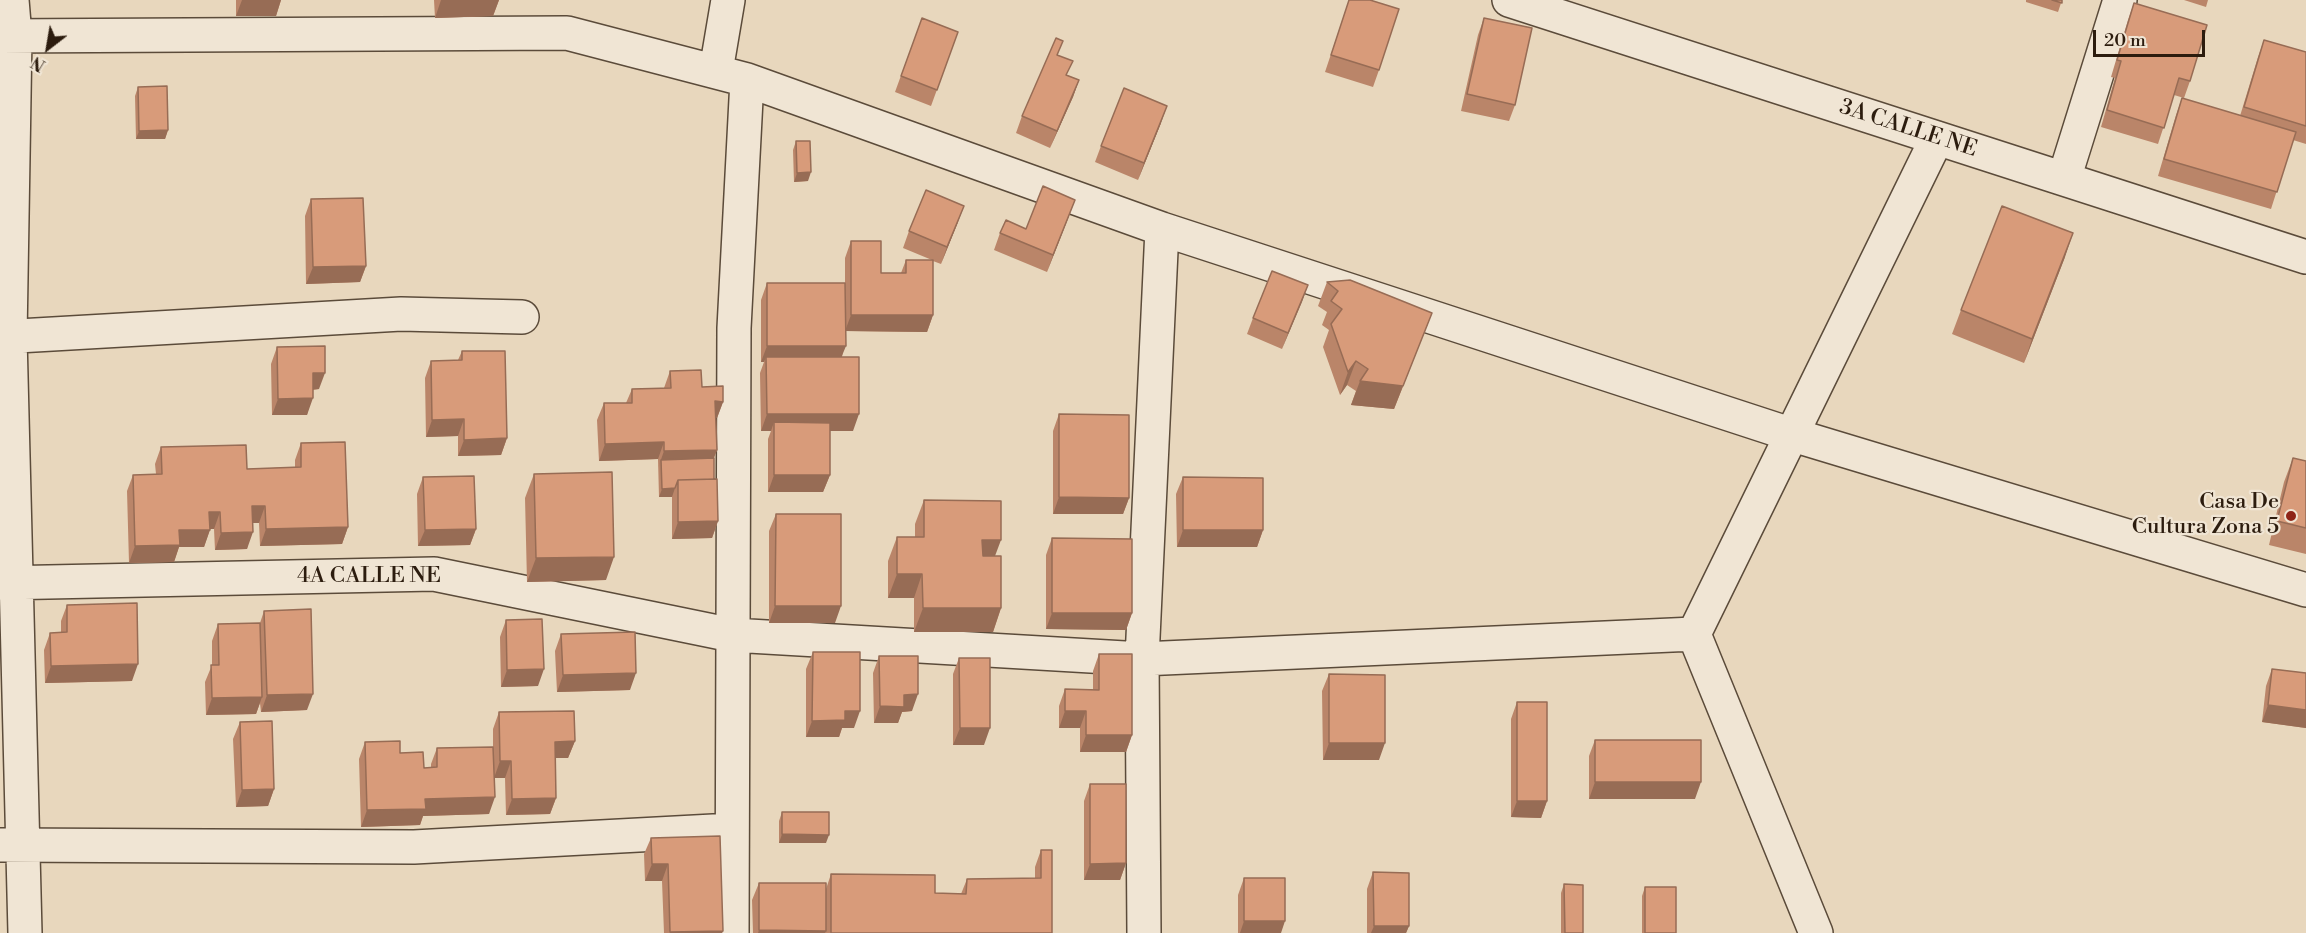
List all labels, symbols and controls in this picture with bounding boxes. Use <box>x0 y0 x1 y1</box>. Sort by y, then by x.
north arrow <box>18 18 78 78</box>
scale bar <box>2096 18 2208 56</box>
text: 20 m <box>2104 29 2146 52</box>
text: N <box>28 52 49 75</box>
street label: 3A CALLE NE <box>1836 94 1980 164</box>
place label: Casa De Cultura Zona 5 <box>2132 490 2279 542</box>
marker: Casa De Cultura Zona 5 <box>2284 509 2298 523</box>
street label: 4A CALLE NE <box>297 564 441 590</box>

